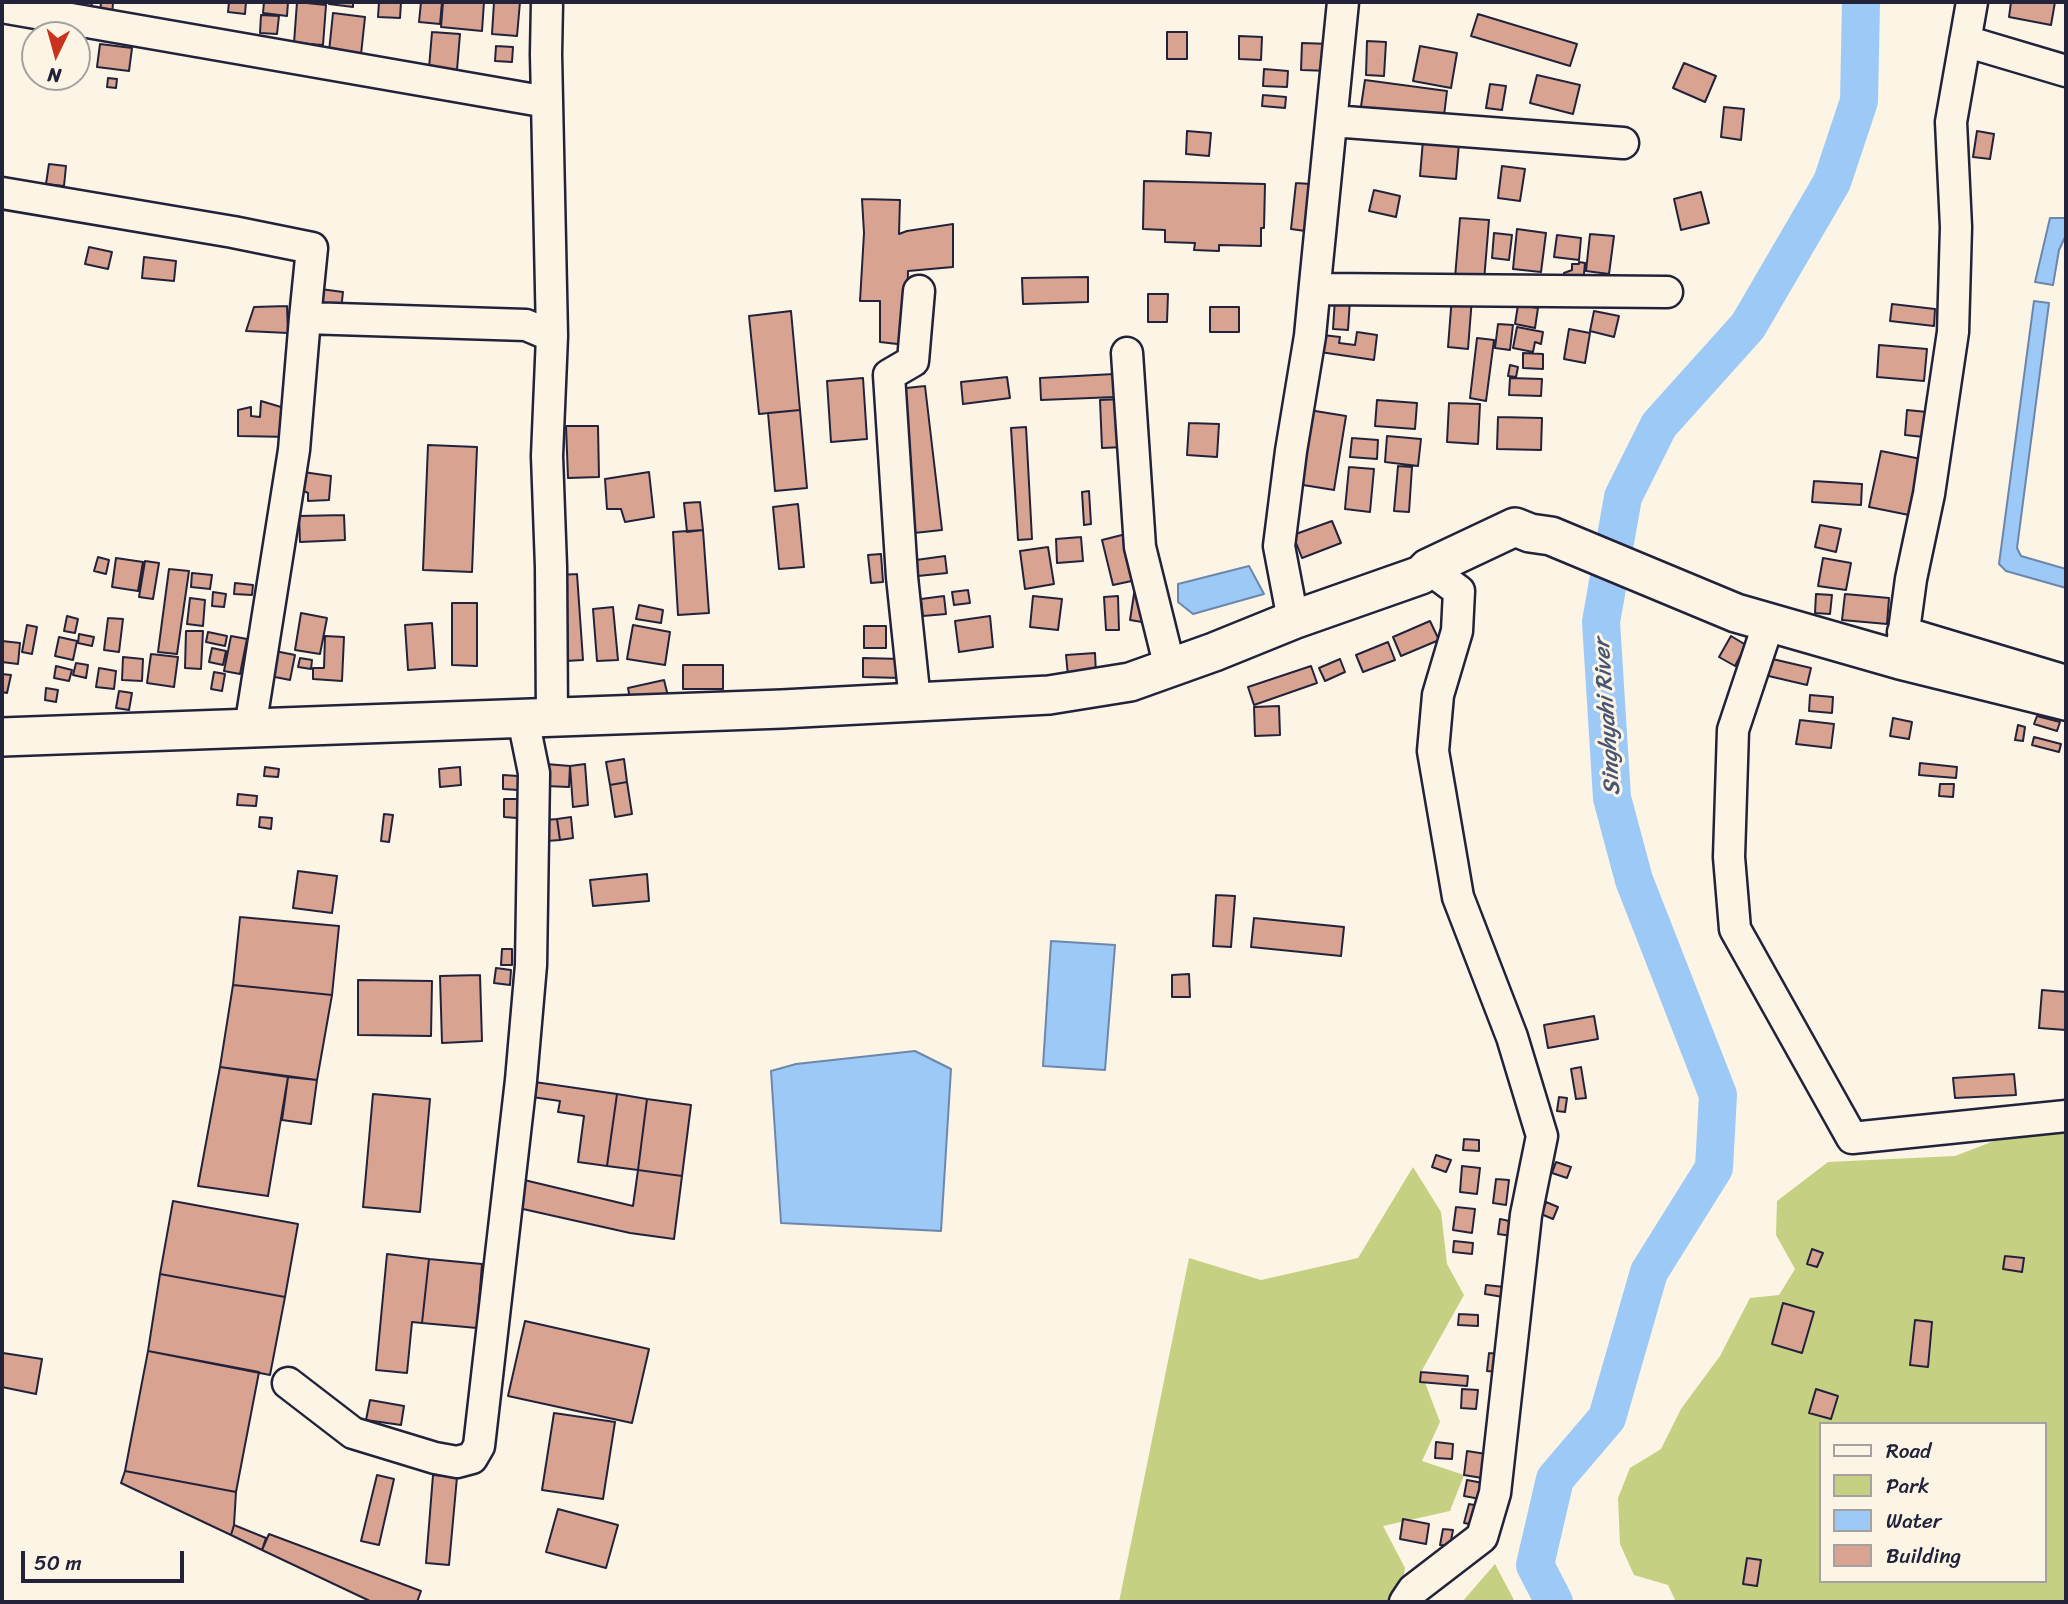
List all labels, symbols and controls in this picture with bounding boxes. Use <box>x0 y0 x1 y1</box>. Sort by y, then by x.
north arrow <box>21 21 91 91</box>
text: N <box>46 58 62 92</box>
water label: Singhyahi River <box>1589 638 1627 796</box>
legend <box>1820 1422 2047 1583</box>
text: Road <box>1886 1432 1931 1470</box>
text: Park <box>1886 1467 1929 1505</box>
text: Water <box>1886 1502 1941 1540</box>
text: Building <box>1886 1537 1961 1575</box>
scale bar <box>24 1538 187 1582</box>
text: 50 m <box>34 1544 82 1582</box>

